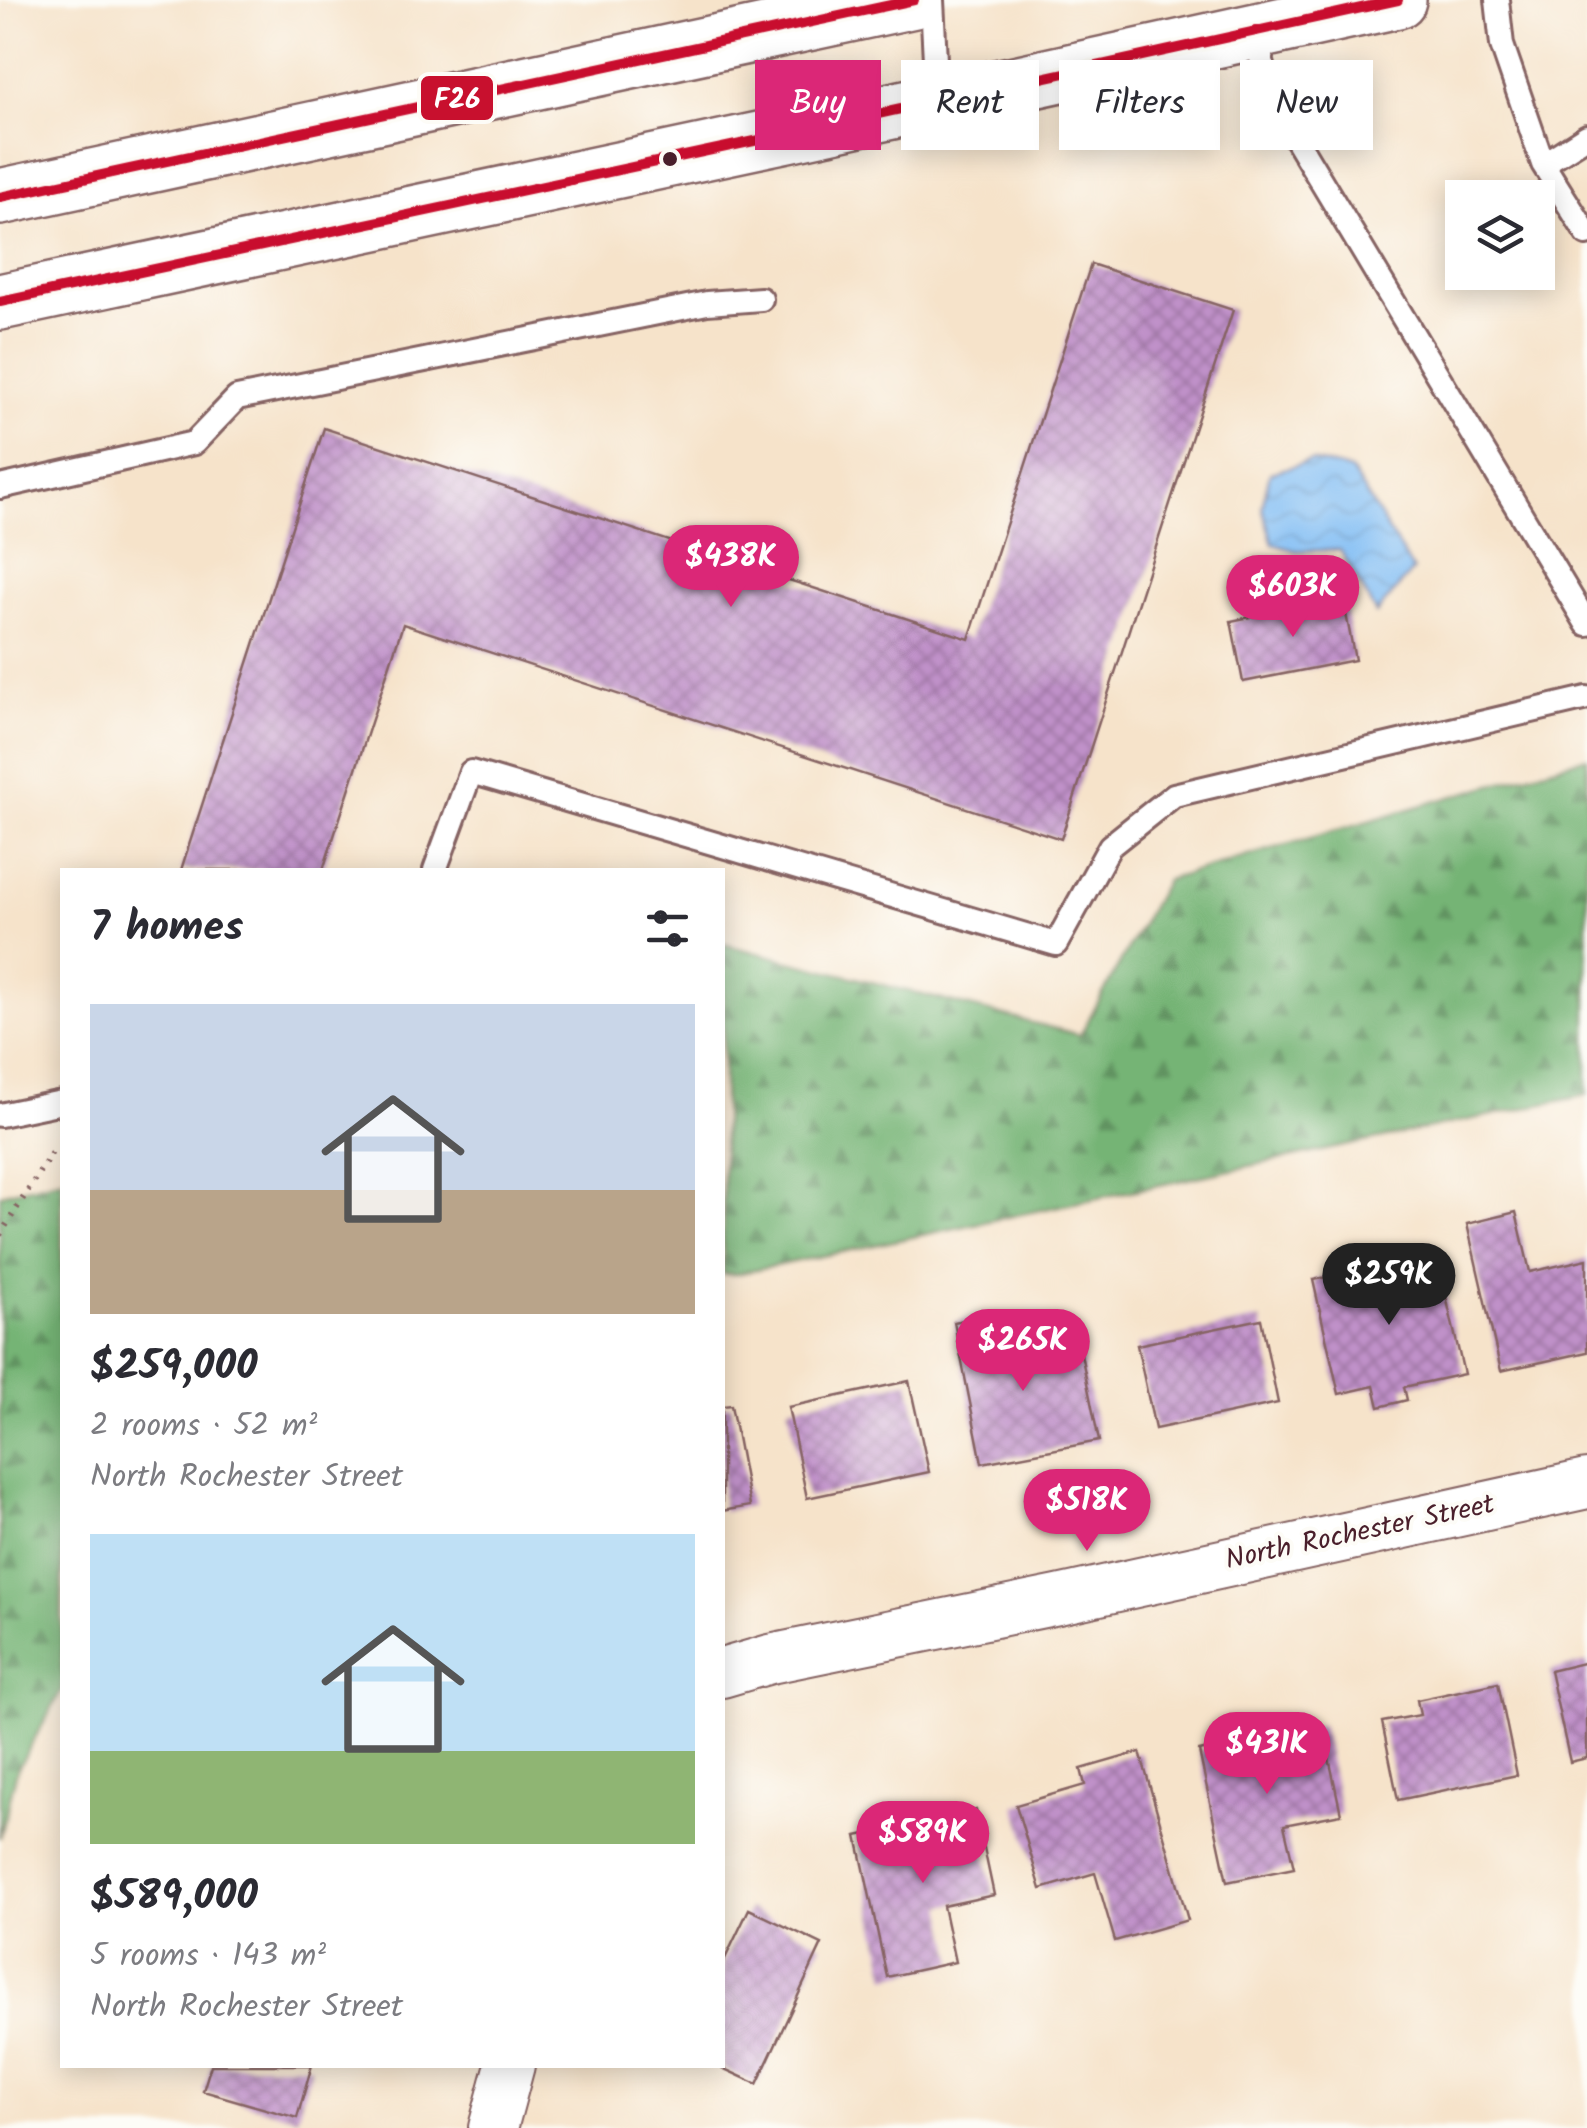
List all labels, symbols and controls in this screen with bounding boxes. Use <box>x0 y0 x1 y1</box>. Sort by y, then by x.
chip: Buy <box>755 60 881 150</box>
chip: Rent <box>901 60 1039 150</box>
chip: Filters <box>1059 60 1220 150</box>
chip: New <box>1240 60 1373 150</box>
line badge: F26 <box>419 74 495 122</box>
text: F26 <box>434 78 480 123</box>
unlabelled marker <box>660 149 680 169</box>
map controls <box>1445 180 1555 290</box>
button: layers <box>1445 180 1555 290</box>
pin: $438K <box>661 525 801 610</box>
text: $438K <box>685 532 777 583</box>
pin: $603K <box>1223 555 1363 640</box>
text: $603K <box>1248 562 1338 613</box>
text: 7 homes <box>90 895 243 962</box>
icon: filters <box>640 901 695 956</box>
icon: home <box>303 1069 483 1249</box>
pin: $259K <box>1319 1243 1459 1328</box>
text: $259K <box>1344 1250 1434 1301</box>
pin: $265K <box>953 1309 1093 1394</box>
text: $265K <box>978 1316 1068 1367</box>
text: $259,000 <box>90 1334 258 1401</box>
text: 2 rooms · 52 m² <box>90 1401 317 1452</box>
text: North Rochester Street <box>90 1452 403 1503</box>
pin: $518K <box>1017 1469 1157 1554</box>
text: $518K <box>1046 1476 1128 1527</box>
street label: North Rochester Street <box>1221 1482 1500 1583</box>
icon: home <box>303 1599 483 1779</box>
pin: $431K <box>1197 1712 1337 1797</box>
text: $431K <box>1226 1719 1308 1770</box>
pin: $589K <box>853 1801 993 1886</box>
text: $589K <box>878 1808 968 1859</box>
text: $589,000 <box>90 1864 258 1931</box>
text: 5 rooms · 143 m² <box>90 1931 326 1982</box>
text: North Rochester Street <box>90 1982 403 2033</box>

